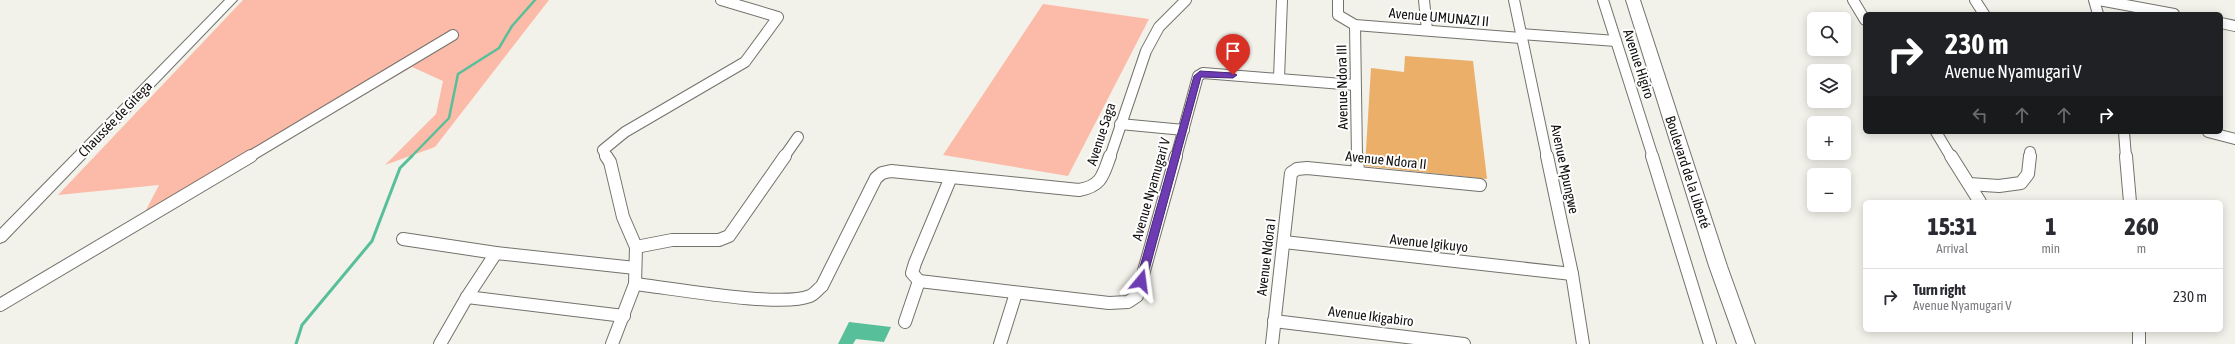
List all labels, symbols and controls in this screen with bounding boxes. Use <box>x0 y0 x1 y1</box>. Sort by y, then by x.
street label: Avenue UMUNAZI II <box>1388 5 1490 29</box>
map controls <box>1807 12 1851 212</box>
button: search <box>1807 12 1851 56</box>
street label: Avenue Higiro <box>1620 27 1658 101</box>
icon: right <box>1879 28 1931 80</box>
text: 230 m <box>1945 28 2008 60</box>
pin <box>1216 34 1250 75</box>
icon: arrive <box>1222 40 1244 62</box>
street label: Avenue Ndora III <box>1333 44 1351 130</box>
text: Avenue Nyamugari V <box>1945 61 2082 82</box>
button: layers <box>1807 64 1851 108</box>
street label: Chaussée de Gitega <box>75 78 155 160</box>
street label: Avenue Saga <box>1083 100 1119 168</box>
icon: left <box>1969 104 1991 126</box>
icon: ahead <box>2011 104 2033 126</box>
icon: ahead <box>2053 104 2075 126</box>
icon: right <box>2095 104 2117 126</box>
street label: Boulevard de la Liberté <box>1662 114 1714 230</box>
button: + <box>1807 116 1851 160</box>
street label: Avenue Mpungwe <box>1548 123 1582 215</box>
street label: Avenue Nyamugari V <box>1129 136 1173 242</box>
street label: Avenue Ndora II <box>1345 148 1427 172</box>
button: − <box>1807 168 1851 212</box>
text: 15:31 <box>1928 213 1977 240</box>
text: 1 <box>2045 213 2056 240</box>
text: 260 <box>2125 213 2158 240</box>
street label: Avenue Ndora I <box>1253 217 1279 297</box>
street label: Avenue Igikuyo <box>1389 231 1469 255</box>
text: Arrival <box>1936 241 1968 256</box>
text: min <box>2041 241 2060 256</box>
text: m <box>2137 241 2146 256</box>
position arrow <box>1120 260 1162 302</box>
text: Turn right <box>1913 281 1966 298</box>
icon: right <box>1879 286 1901 308</box>
text: 230 m <box>2173 288 2207 305</box>
text: Avenue Nyamugari V <box>1913 298 2012 313</box>
street label: Avenue Ikigabiro <box>1327 303 1415 329</box>

